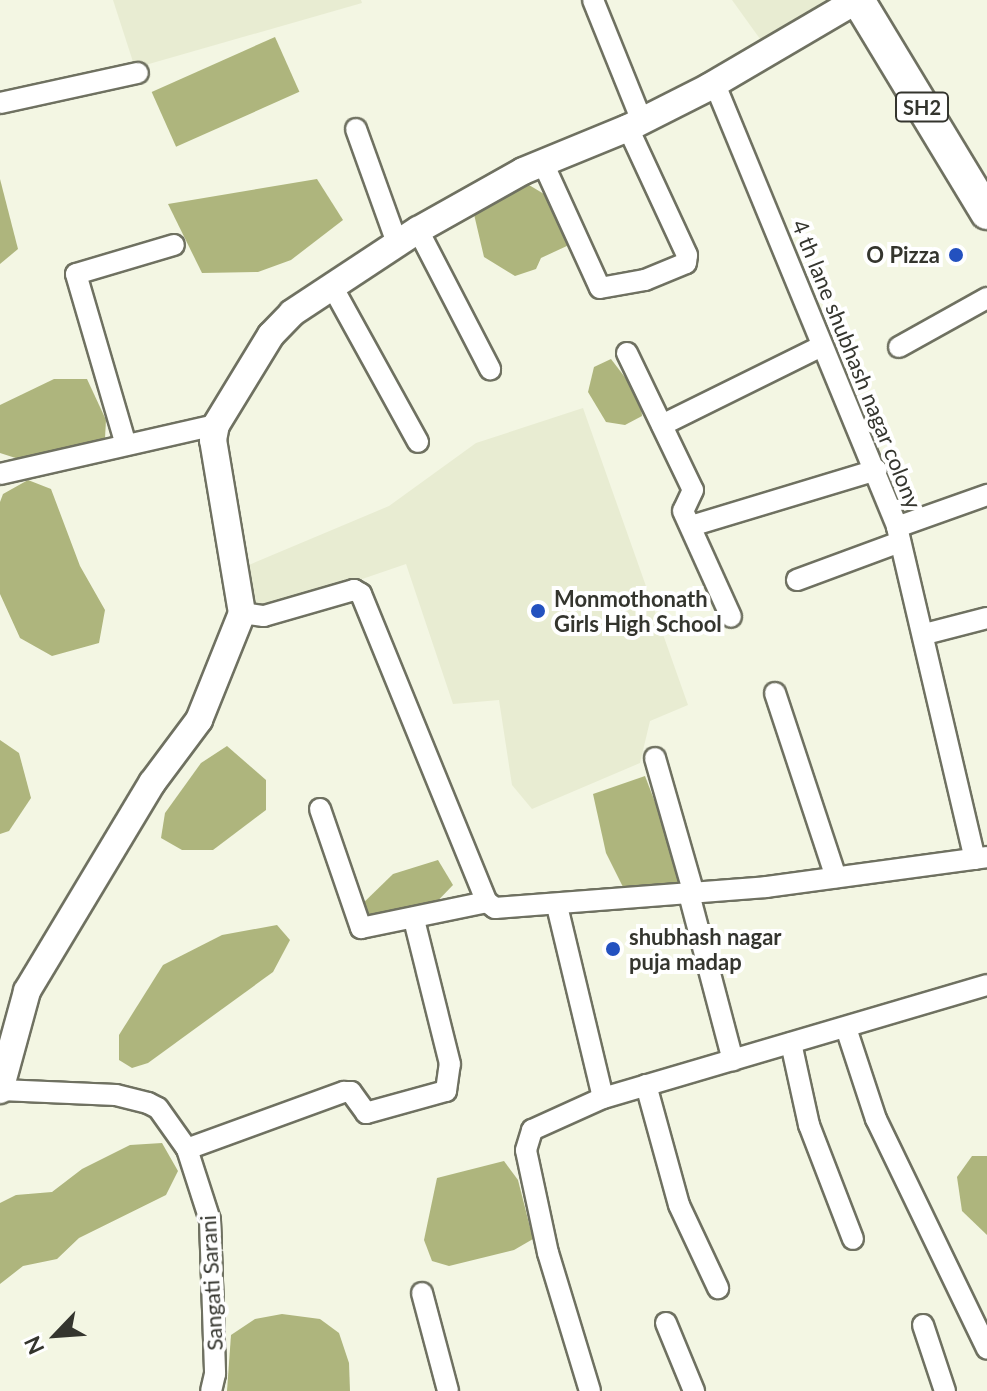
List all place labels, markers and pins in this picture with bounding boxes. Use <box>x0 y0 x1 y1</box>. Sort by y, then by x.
place label: O Pizza <box>866 242 940 268</box>
marker: O Pizza <box>947 246 965 264</box>
place label: Monmothonath Girls High School <box>554 585 722 636</box>
marker: Monmothonath Girls High School <box>529 602 547 620</box>
place label: shubhash nagar puja madap <box>629 923 782 974</box>
marker: shubhash nagar puja madap <box>604 940 622 958</box>

